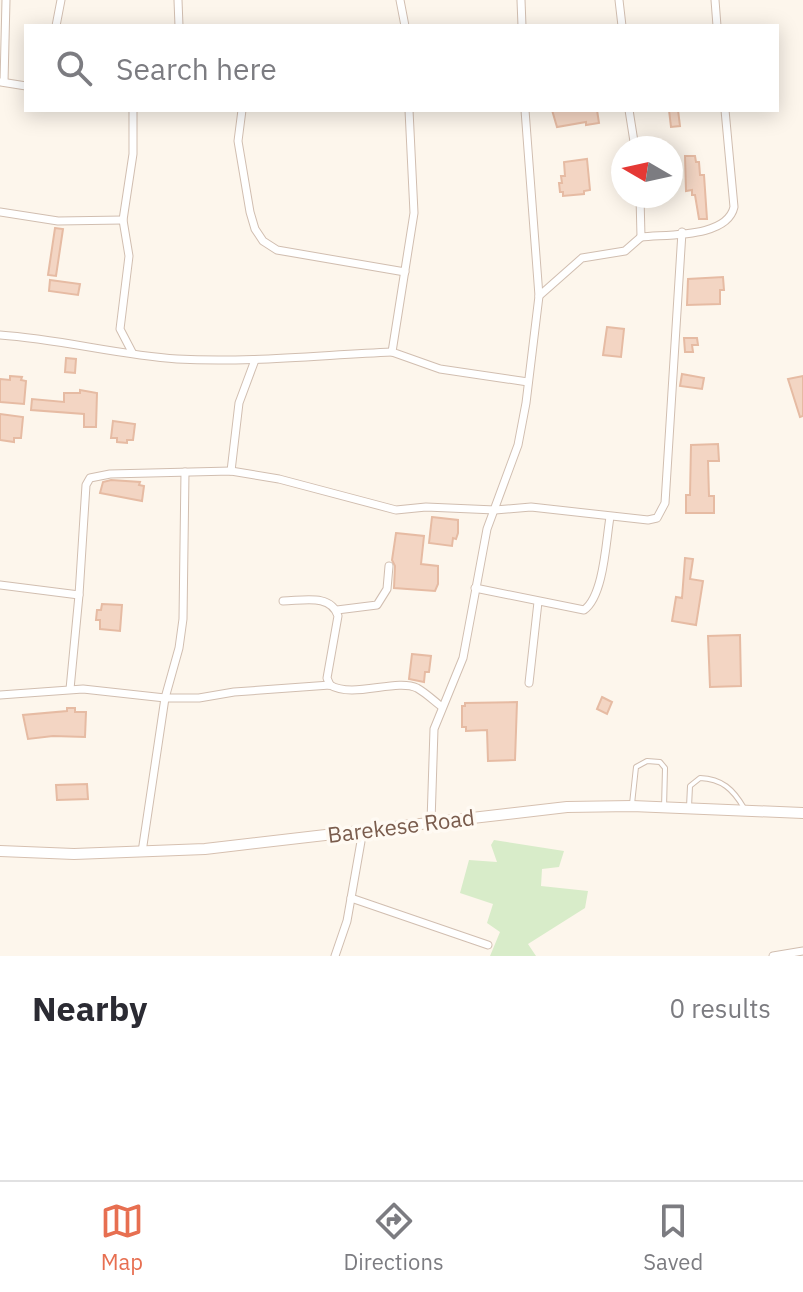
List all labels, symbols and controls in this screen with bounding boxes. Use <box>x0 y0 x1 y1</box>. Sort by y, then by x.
search box <box>24 24 779 112</box>
icon: search <box>52 46 96 90</box>
text: Search here <box>116 49 277 88</box>
north arrow <box>611 136 683 208</box>
street label: Barekese Road <box>326 802 476 849</box>
text: Nearby <box>32 986 147 1030</box>
text: 0 results <box>669 991 771 1025</box>
tab: Map <box>100 1199 144 1276</box>
tab: Directions <box>344 1199 444 1276</box>
tab: Saved <box>643 1199 703 1276</box>

